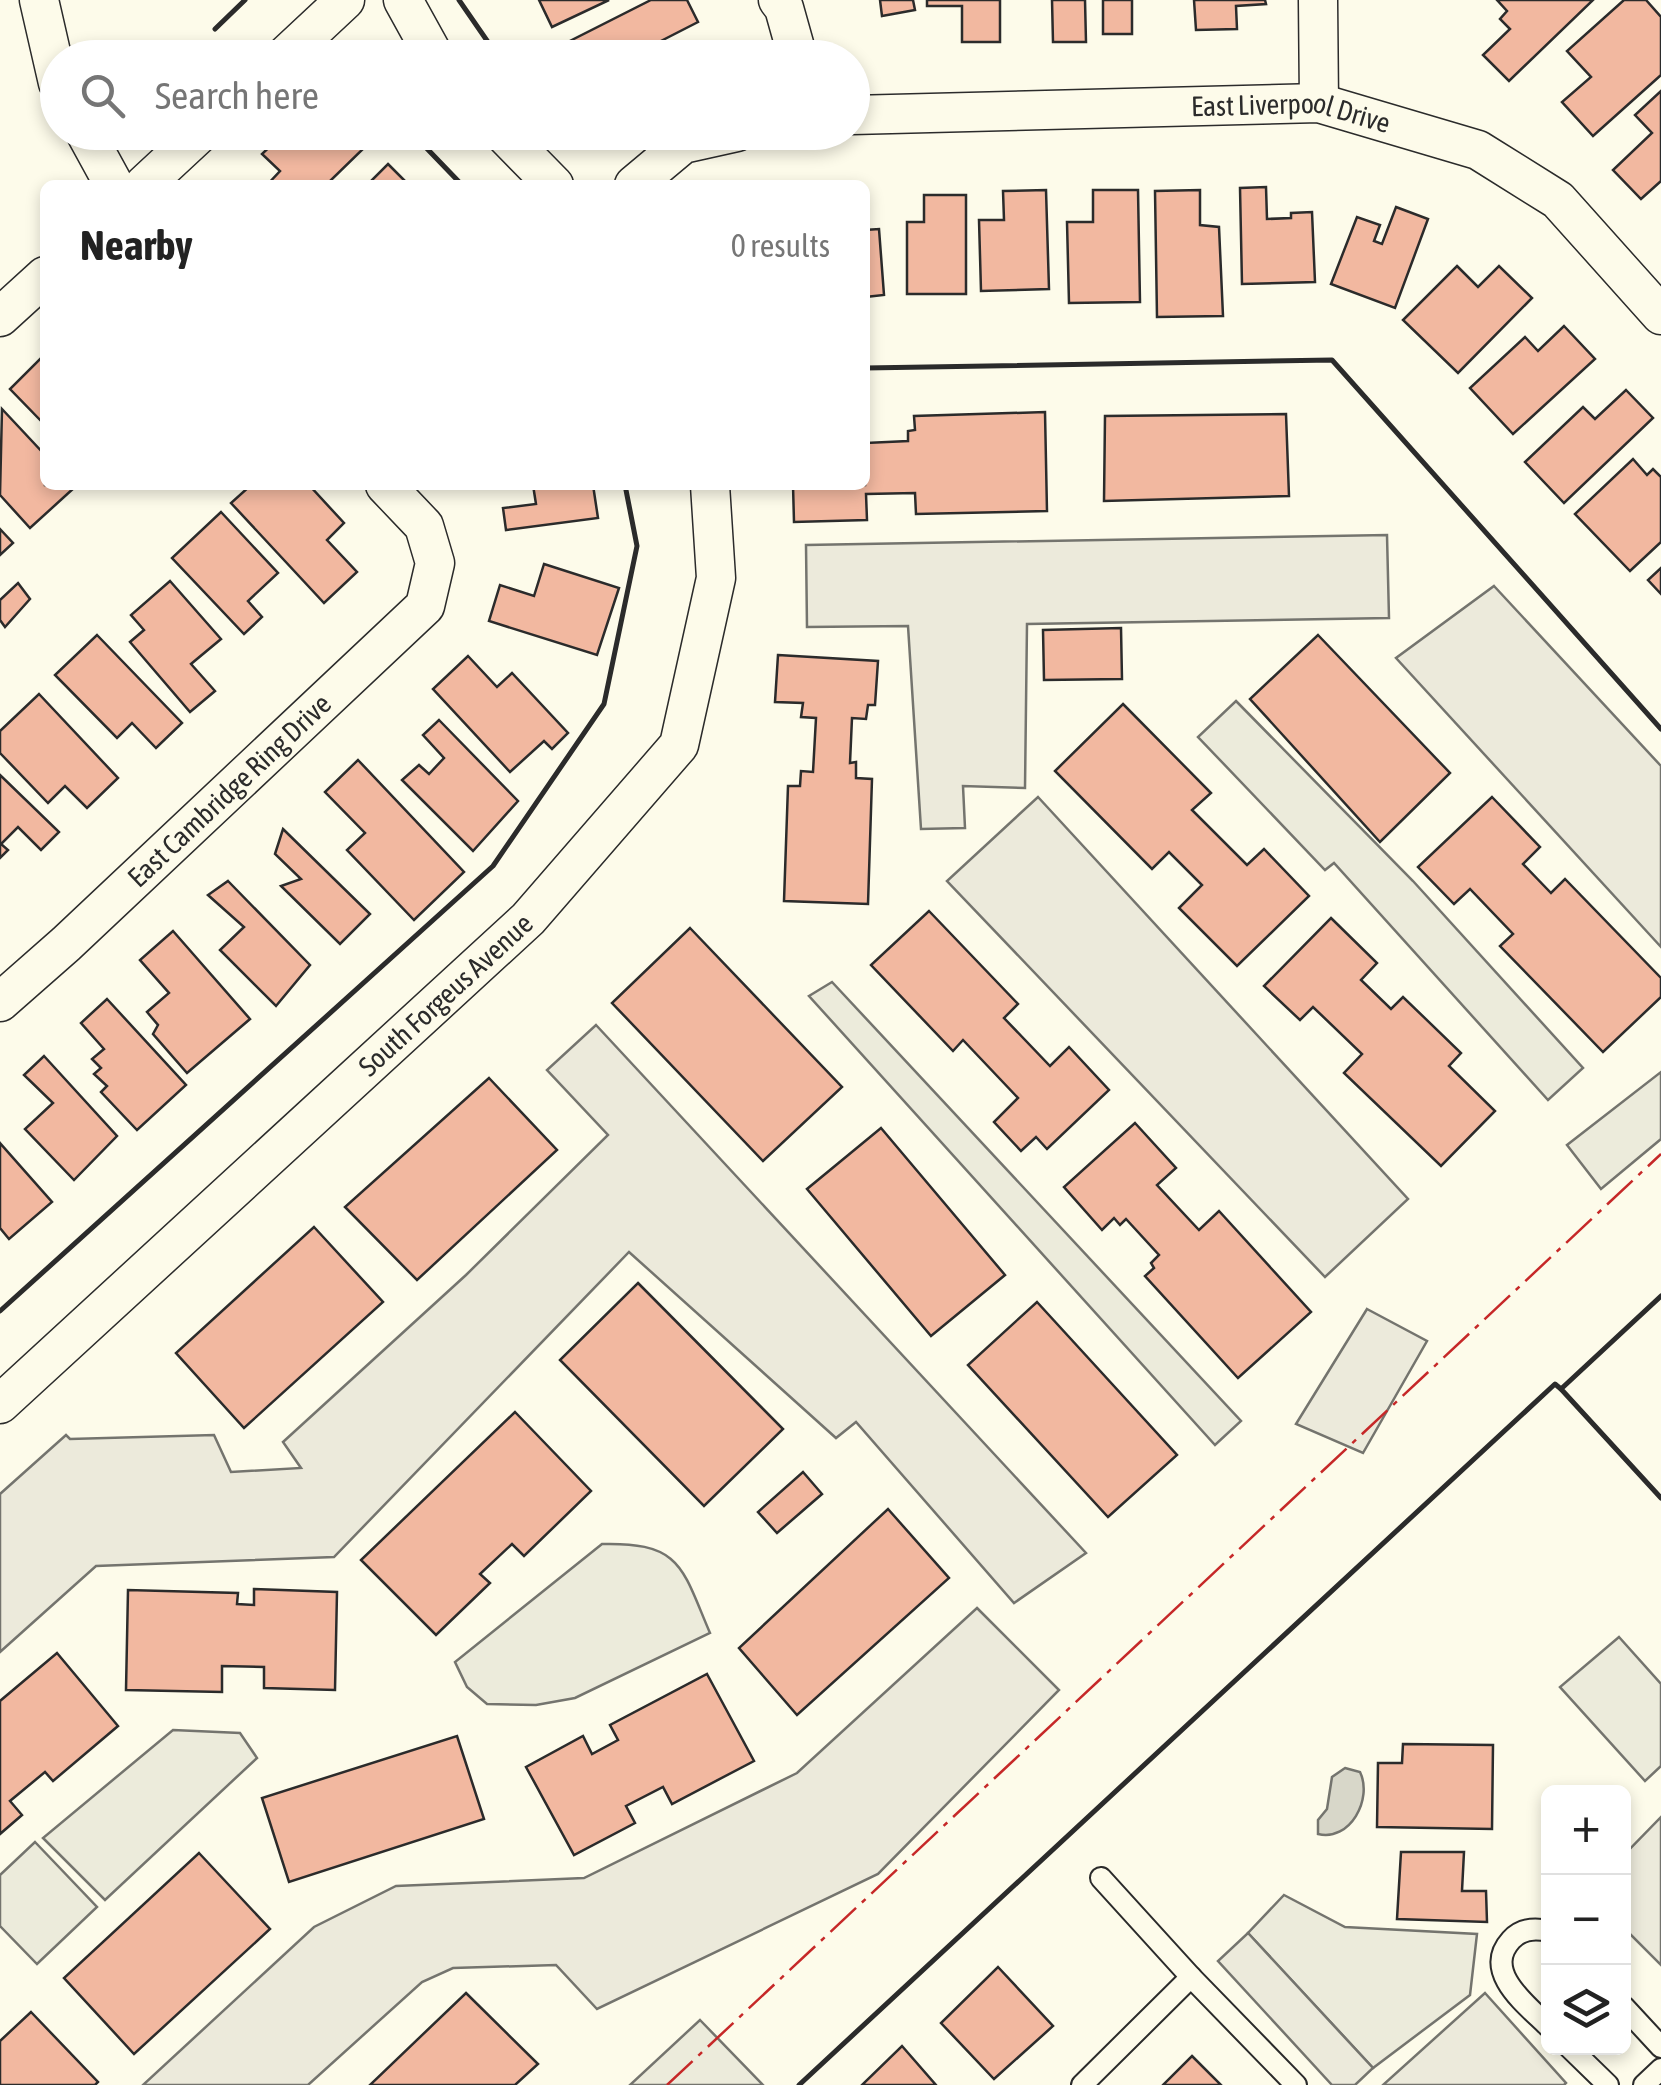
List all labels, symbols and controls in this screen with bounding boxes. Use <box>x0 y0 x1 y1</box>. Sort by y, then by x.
search box <box>40 40 870 150</box>
icon: search <box>75 68 130 123</box>
text: Search here <box>155 74 319 117</box>
street label: East Liverpool Drive <box>1191 86 1394 139</box>
text: Nearby <box>80 221 193 269</box>
text: 0 results <box>731 227 830 264</box>
street label: East Cambridge Ring Drive <box>121 687 337 893</box>
street label: South Forgeus Avenue <box>352 907 539 1082</box>
map controls <box>1541 1785 1631 2055</box>
button: + <box>1541 1785 1631 1875</box>
button: − <box>1541 1875 1631 1965</box>
button: layers <box>1541 1965 1631 2055</box>

